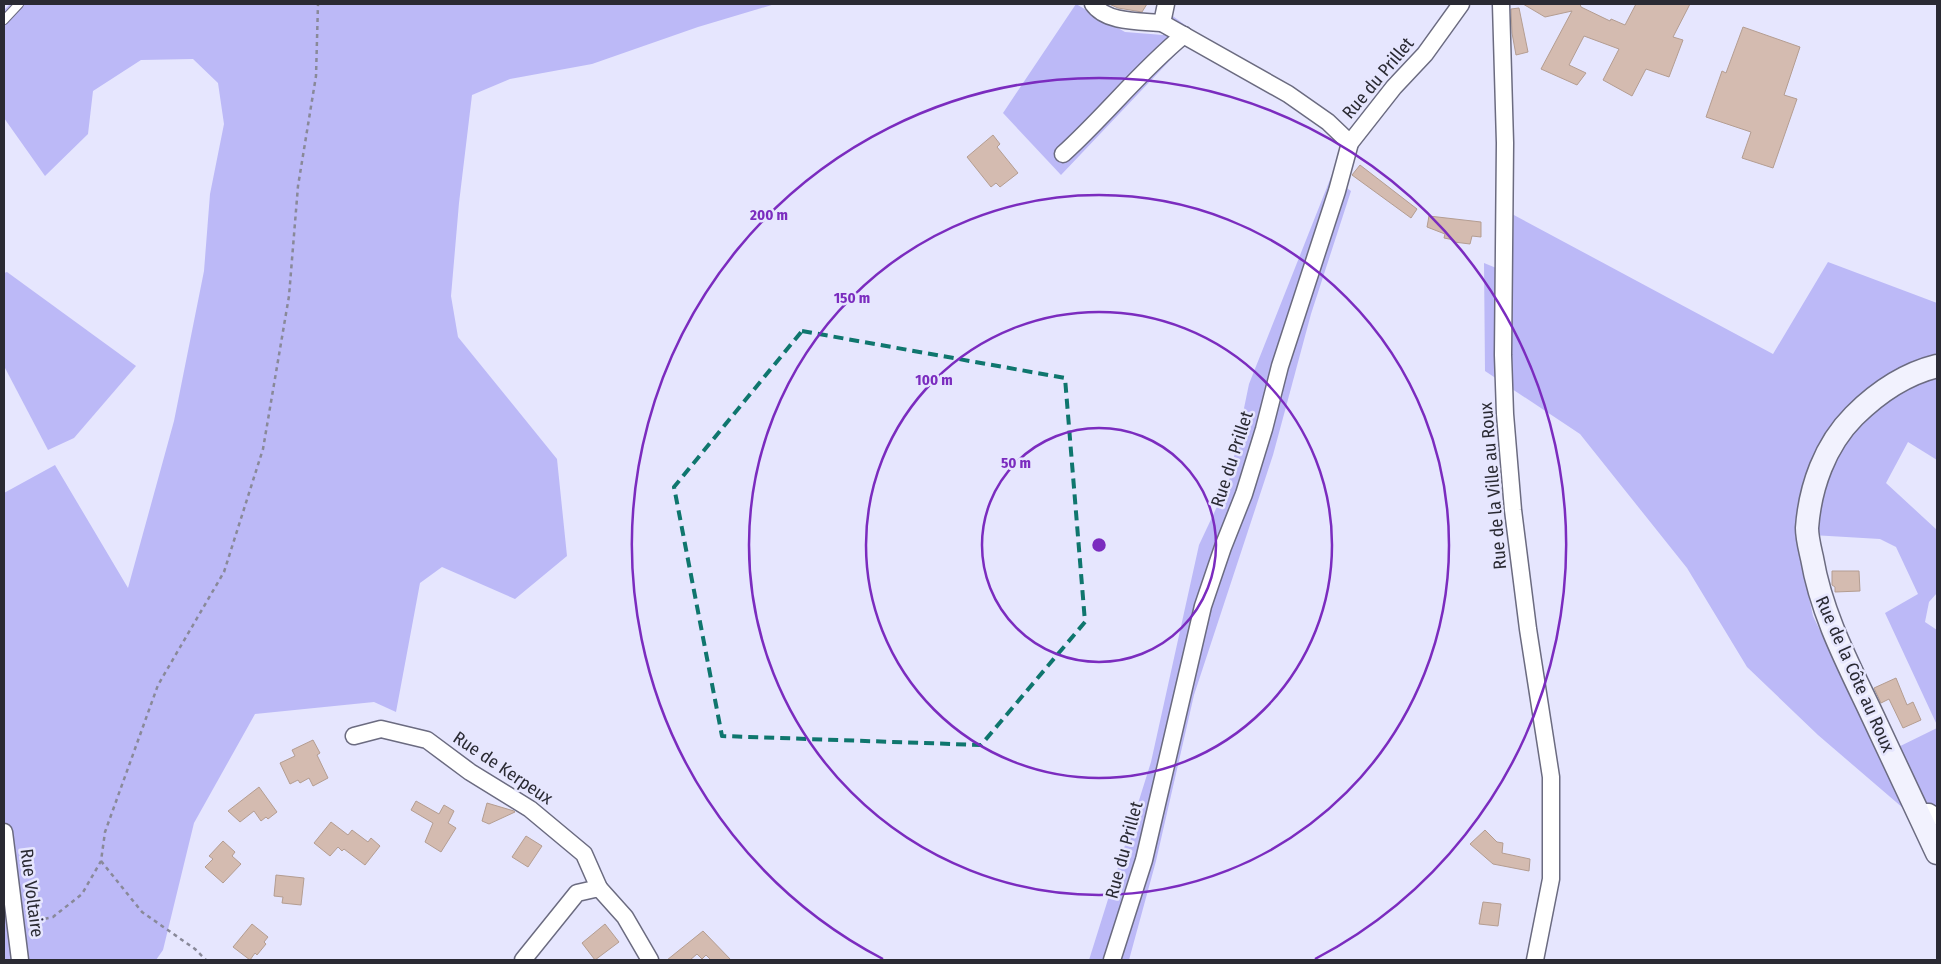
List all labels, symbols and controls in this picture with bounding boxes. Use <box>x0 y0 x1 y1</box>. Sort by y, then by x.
street label: Rue du Prillet <box>1338 33 1419 123</box>
text: 200 m <box>749 206 788 224</box>
text: 150 m <box>834 289 870 307</box>
text: 100 m <box>915 371 953 389</box>
street label: Rue de la Ville au Roux <box>1475 401 1511 571</box>
street label: Rue du Prillet <box>1206 408 1258 510</box>
text: 50 m <box>1001 454 1031 472</box>
centre of rings <box>1090 536 1108 554</box>
street label: Rue de la Côte au Roux <box>1811 593 1899 756</box>
street label: Rue de Kerpeux <box>449 727 557 809</box>
street label: Rue du Prillet <box>1100 799 1148 901</box>
street label: Rue Voltaire <box>16 847 48 939</box>

